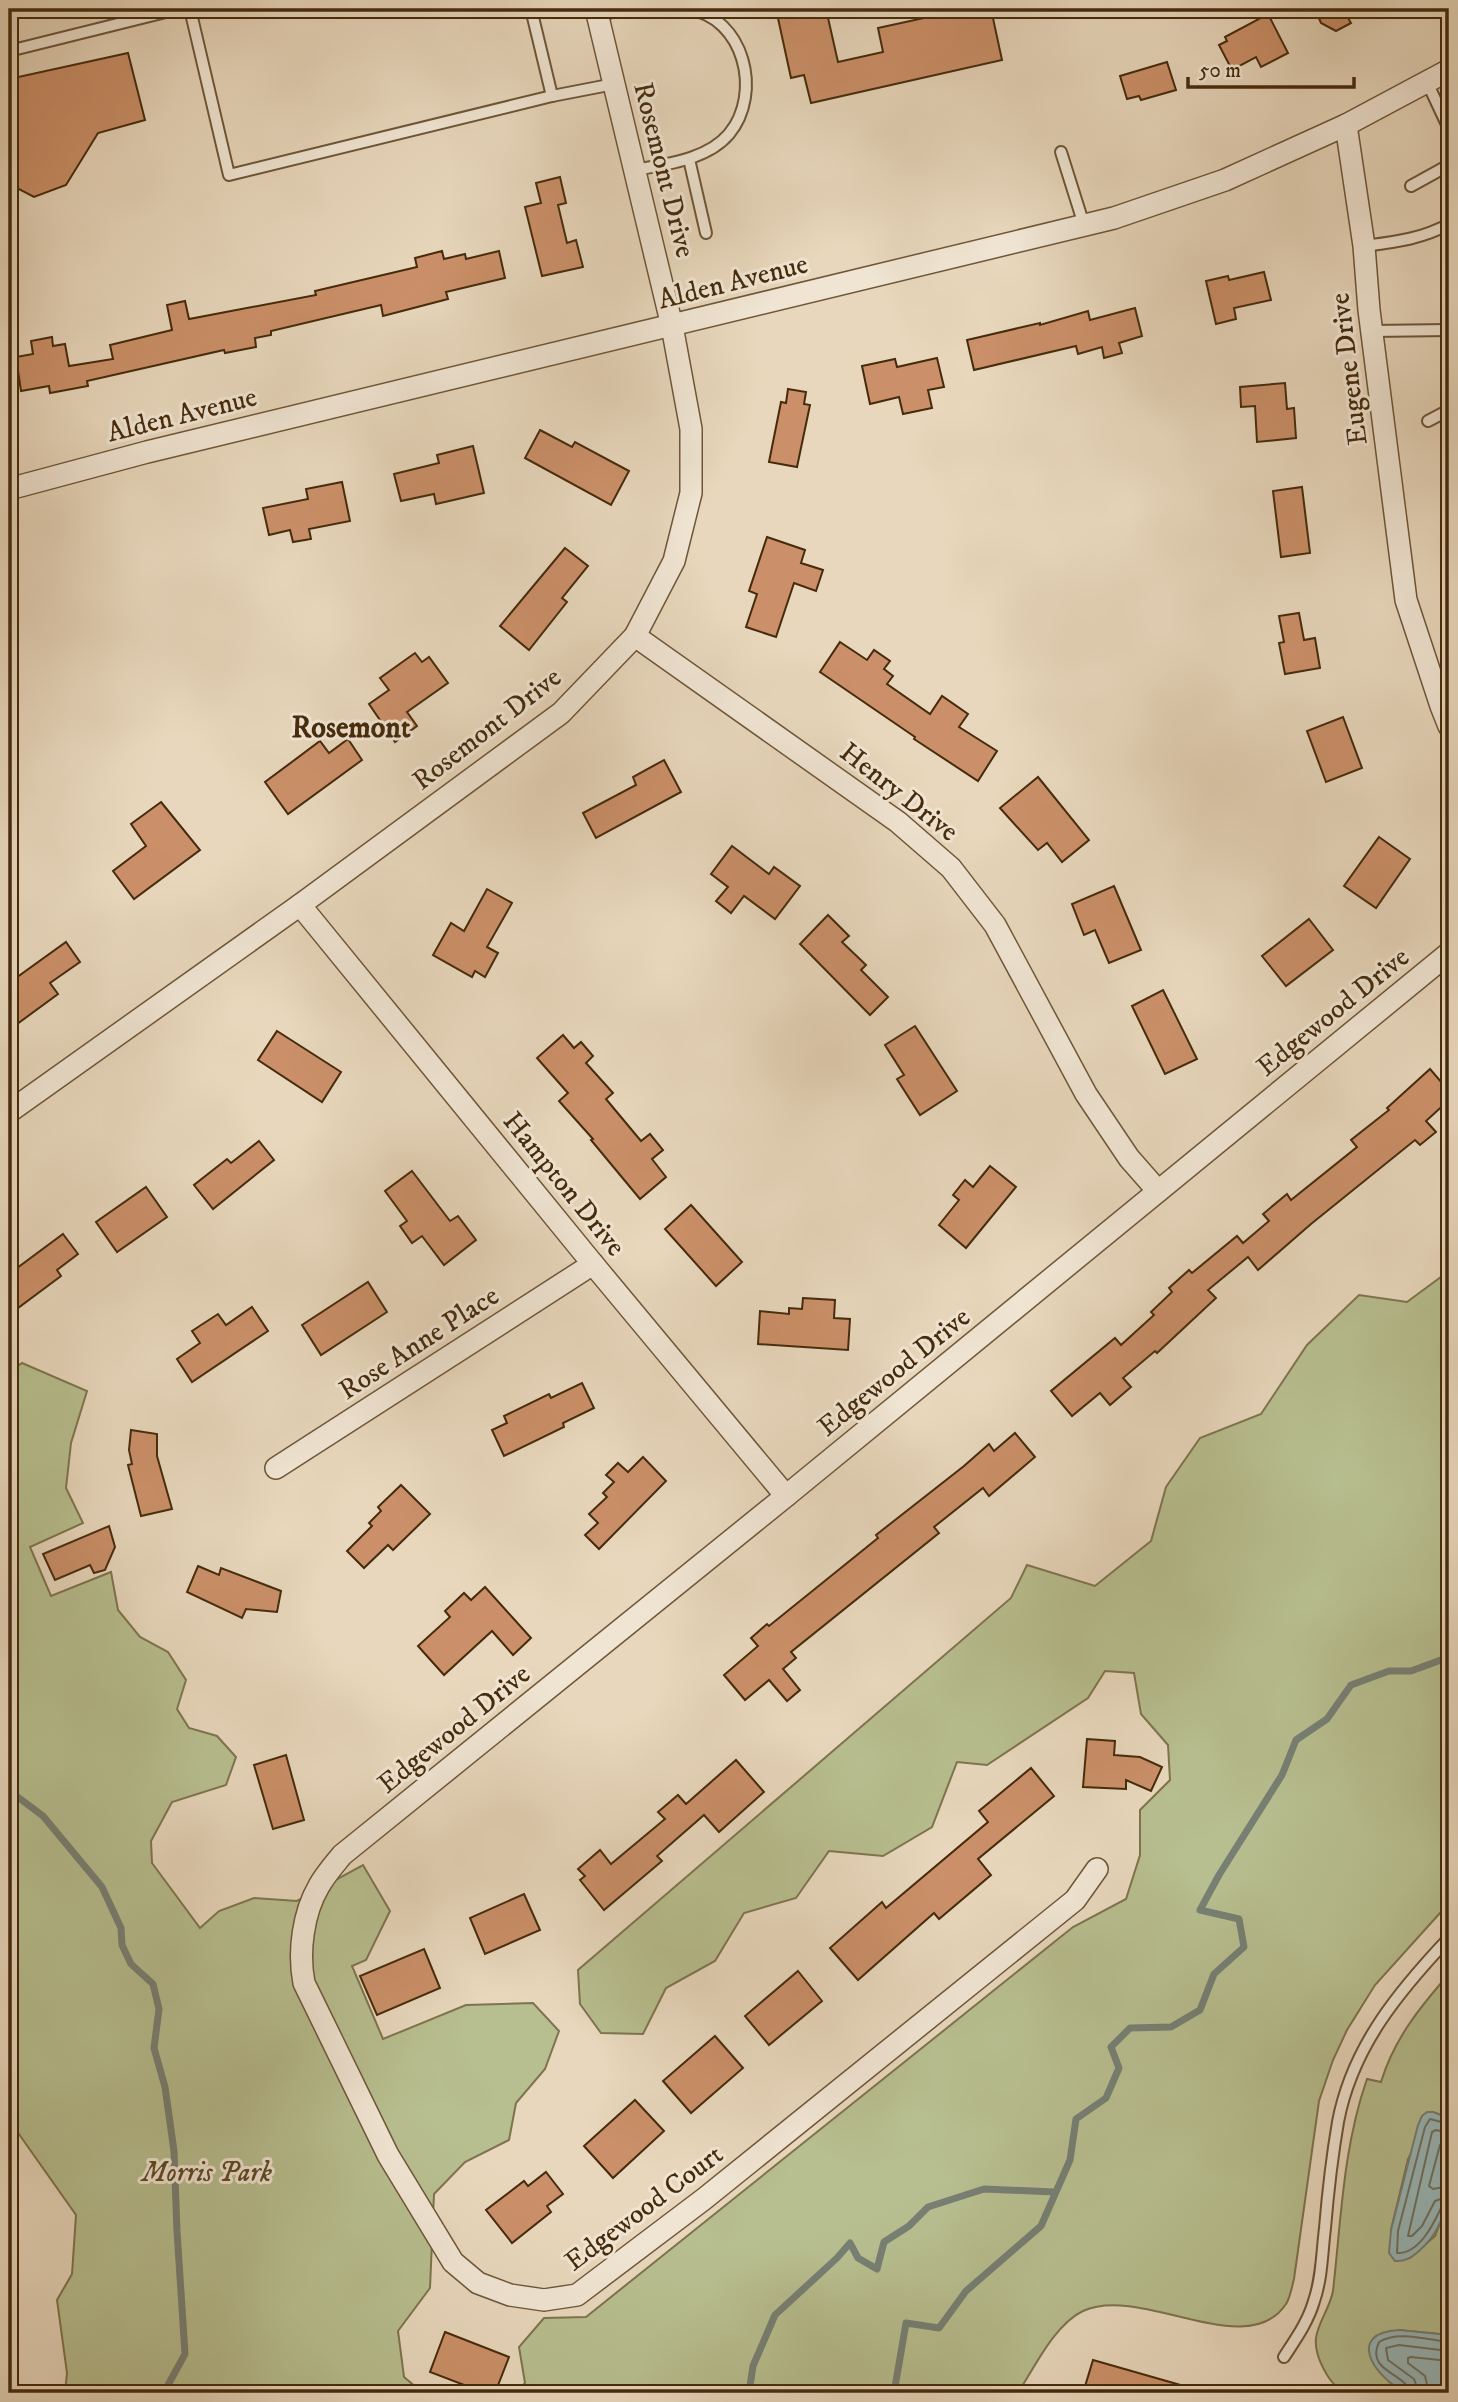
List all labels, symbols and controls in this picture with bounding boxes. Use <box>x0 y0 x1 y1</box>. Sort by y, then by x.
scale bar <box>1188 46 1355 90</box>
text: 50 m <box>1199 58 1241 84</box>
street label: Rosemont Drive <box>625 79 703 261</box>
street label: Alden Avenue <box>654 246 812 318</box>
street label: Eugene Drive <box>1322 291 1376 447</box>
street label: Alden Avenue <box>103 379 261 451</box>
street label: Rosemont Drive <box>406 660 568 798</box>
district label: Rosemont <box>291 710 411 747</box>
street label: Henry Drive <box>833 735 965 849</box>
street label: Edgewood Drive <box>1250 940 1416 1084</box>
street label: Hampton Drive <box>495 1105 633 1263</box>
street label: Rose Anne Place <box>332 1278 506 1408</box>
street label: Edgewood Drive <box>811 1300 977 1444</box>
street label: Edgewood Drive <box>371 1657 537 1801</box>
street label: Edgewood Court <box>558 2137 730 2279</box>
park label: Morris Park <box>140 2155 272 2190</box>

